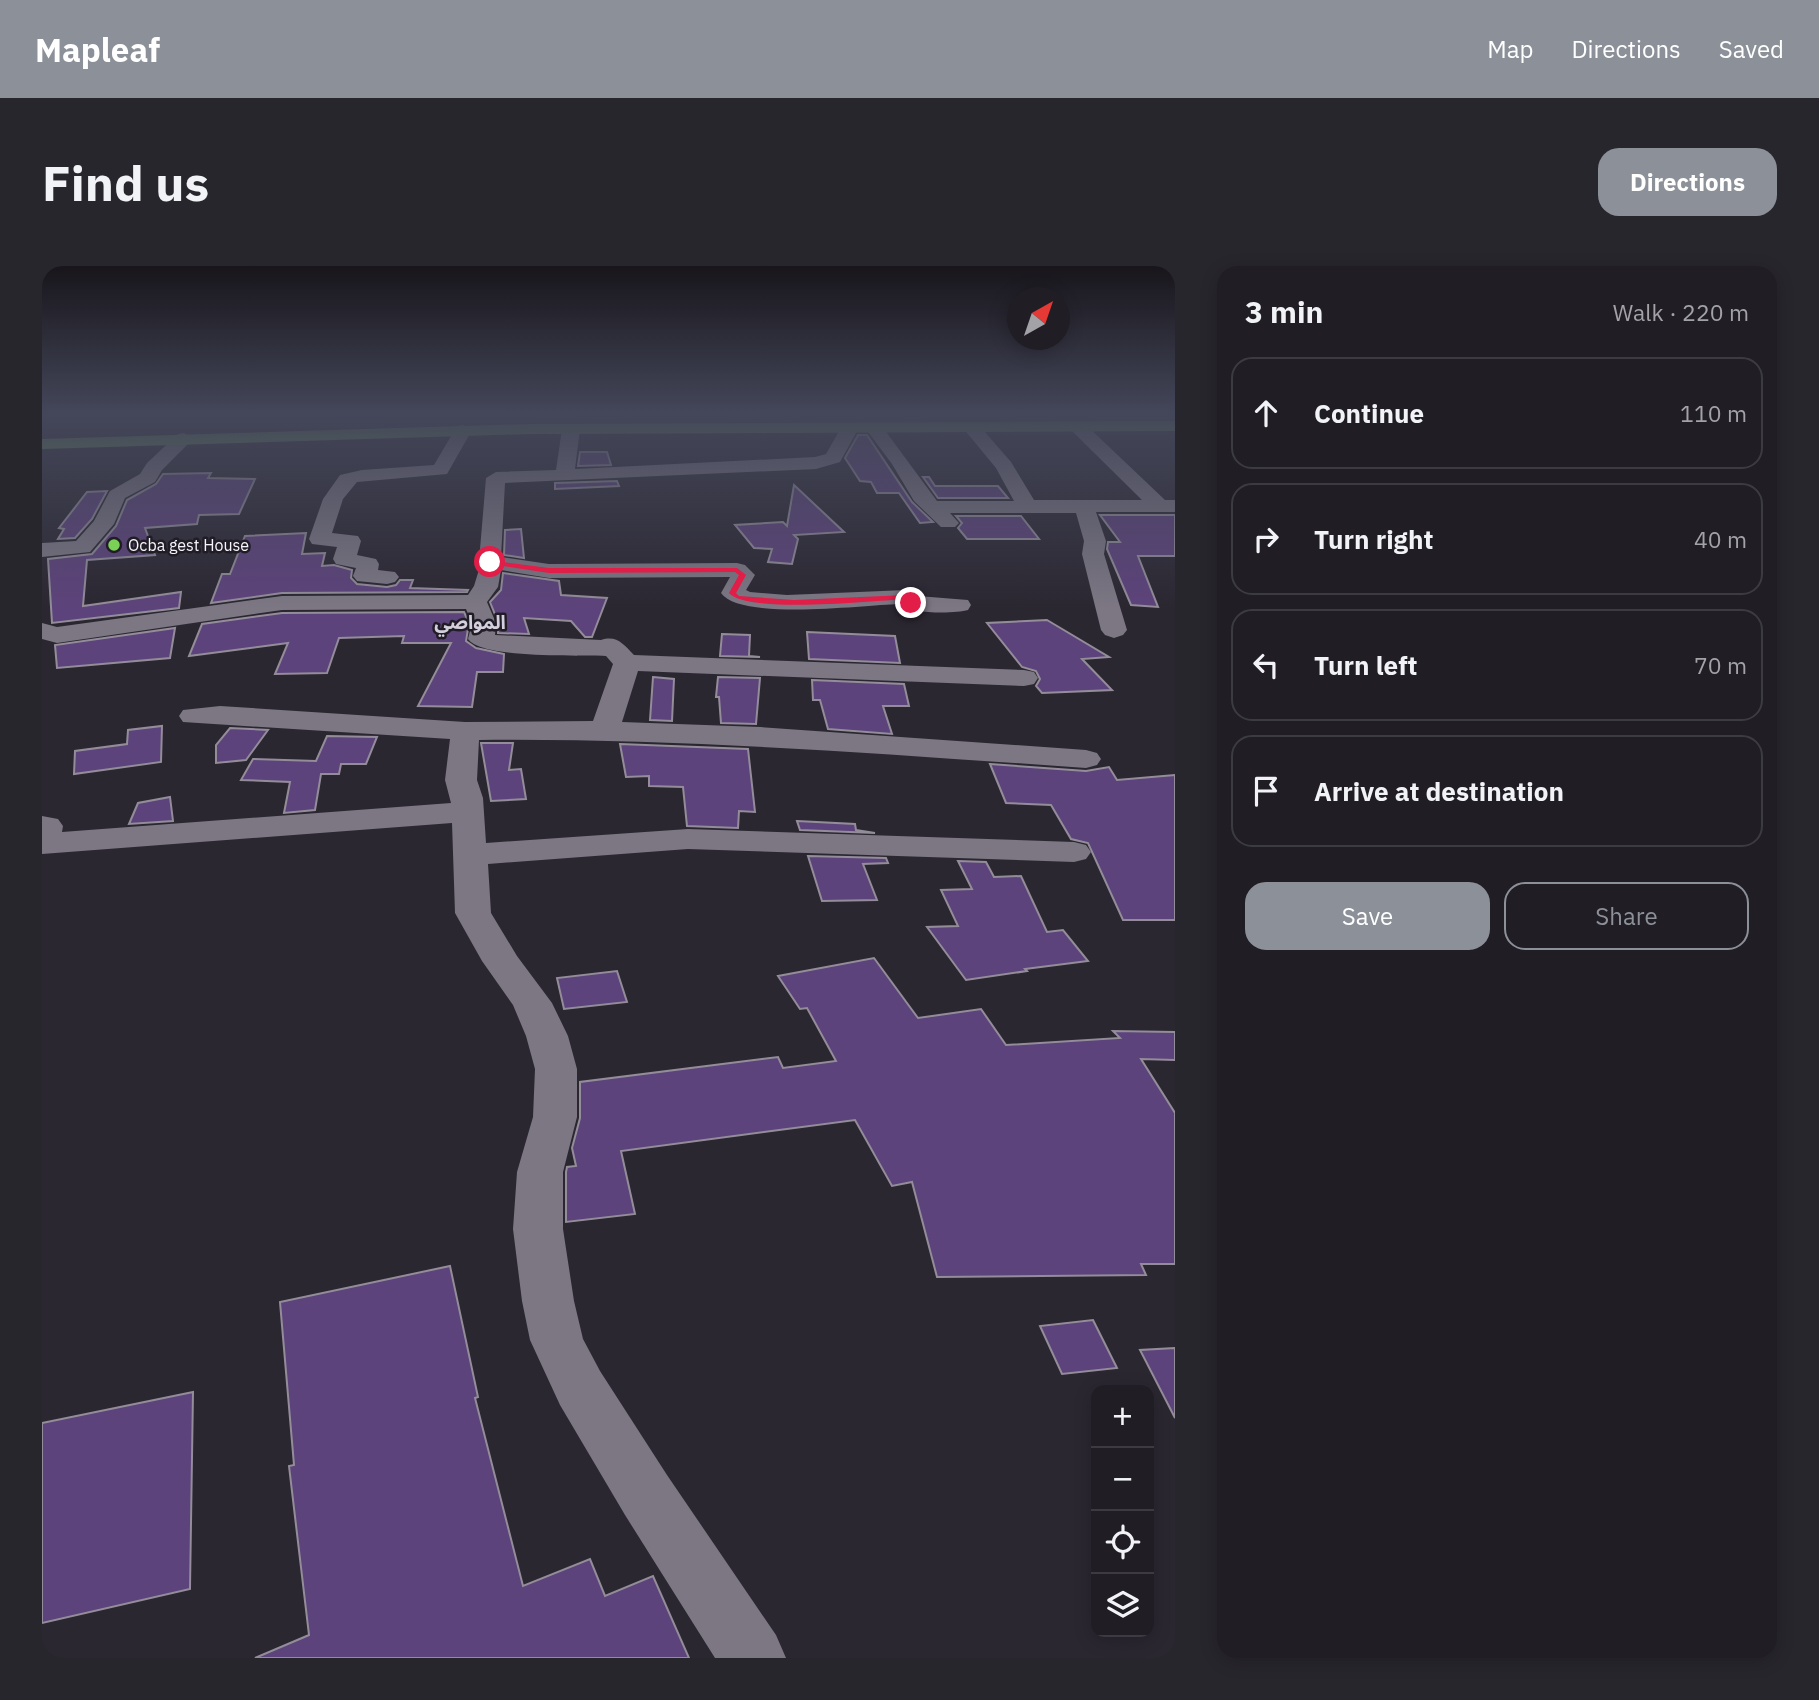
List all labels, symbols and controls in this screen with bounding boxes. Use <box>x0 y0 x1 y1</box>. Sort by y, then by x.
text: Mapleaf <box>35 28 160 71</box>
text: Map <box>1487 33 1533 65</box>
text: Directions <box>1571 33 1681 65</box>
text: Saved <box>1719 33 1784 65</box>
button: Directions <box>1598 148 1777 216</box>
text: Find us <box>42 151 209 214</box>
north arrow <box>1007 287 1070 350</box>
text: 3 min <box>1245 292 1323 331</box>
text: Walk · 220 m <box>1613 297 1749 327</box>
icon: ahead <box>1247 394 1285 432</box>
text: Continue <box>1314 396 1424 430</box>
text: 110 m <box>1680 398 1747 428</box>
icon: right <box>1247 520 1285 558</box>
text: Turn right <box>1314 522 1433 556</box>
text: 40 m <box>1694 524 1747 554</box>
place label: Ocba gest House <box>128 535 249 555</box>
marker: Ocba gest House <box>106 537 122 553</box>
route start <box>474 546 505 577</box>
route end <box>895 587 926 618</box>
district label: المواصي <box>434 610 506 637</box>
icon: left <box>1247 646 1285 684</box>
text: Turn left <box>1314 648 1417 682</box>
text: 70 m <box>1694 650 1747 680</box>
icon: arrive <box>1247 772 1285 810</box>
text: Arrive at destination <box>1314 774 1564 808</box>
button: Save <box>1245 882 1490 950</box>
button: Share <box>1504 882 1749 950</box>
map controls <box>1091 1385 1154 1637</box>
button: + <box>1091 1385 1154 1448</box>
button: − <box>1091 1448 1154 1511</box>
button: locate <box>1091 1511 1154 1574</box>
button: layers <box>1091 1574 1154 1637</box>

